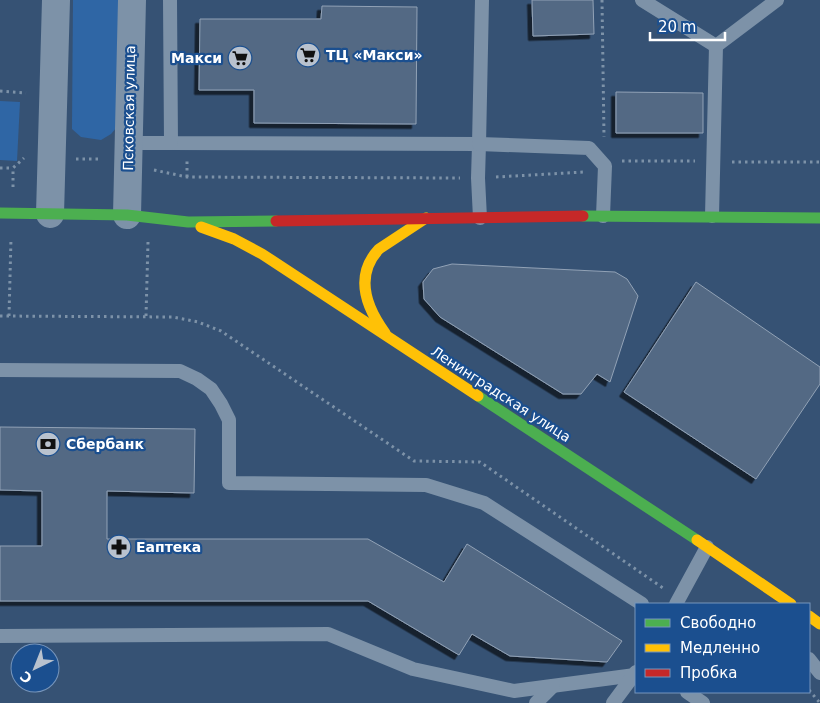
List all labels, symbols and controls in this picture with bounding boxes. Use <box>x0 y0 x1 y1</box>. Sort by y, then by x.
scale bar <box>650 10 725 42</box>
text: 20 m <box>658 18 696 36</box>
supermarket icon: ТЦ «Макси» <box>295 42 321 68</box>
street label: Псковская улица <box>120 45 138 171</box>
supermarket icon: Макси <box>227 45 253 71</box>
place label: ТЦ «Макси» <box>326 47 423 63</box>
place label: Макси <box>171 50 222 66</box>
street label: Ленинградская улица <box>428 343 574 445</box>
bank icon: Сбербанк <box>35 431 61 457</box>
place label: Сбербанк <box>66 436 144 452</box>
pharmacy icon: Еаптека <box>106 534 132 560</box>
place label: Еаптека <box>136 539 201 555</box>
legend <box>635 603 810 693</box>
text: Свободно <box>680 614 756 632</box>
text: Медленно <box>680 639 760 657</box>
north arrow <box>10 643 60 693</box>
text: Пробка <box>680 664 737 682</box>
text: С <box>17 668 35 687</box>

